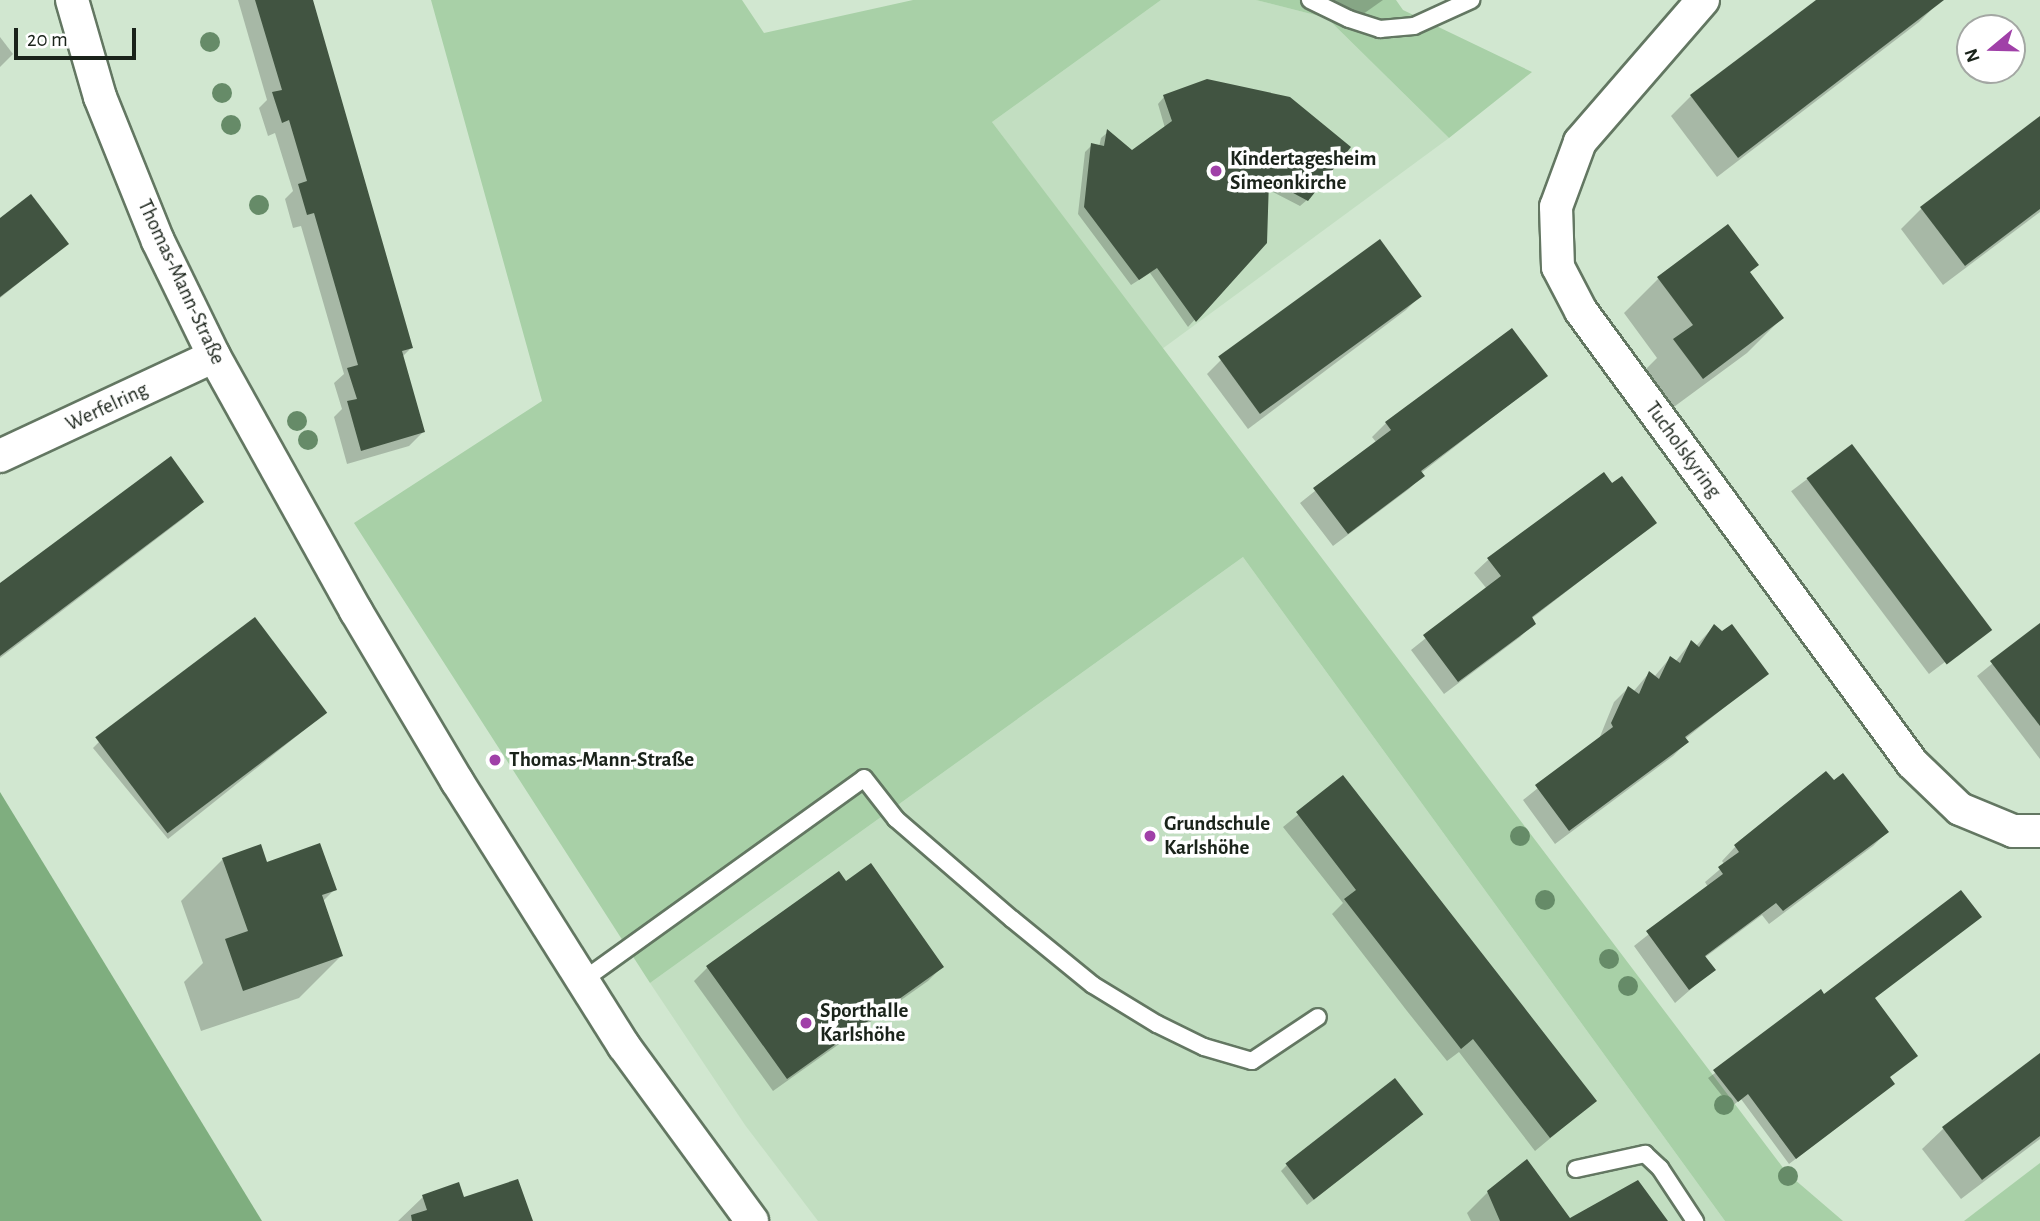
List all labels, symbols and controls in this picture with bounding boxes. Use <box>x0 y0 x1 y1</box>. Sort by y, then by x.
scale bar <box>18 14 140 58</box>
north arrow <box>1956 14 2026 84</box>
text: 20 m <box>27 29 68 50</box>
text: N <box>1961 46 1984 65</box>
place label: Kindertagesheim Simeonkirche <box>1230 146 1376 196</box>
marker: Kindertagesheim Simeonkirche <box>1208 163 1224 179</box>
street label: Thomas-Mann-Straße <box>132 195 230 369</box>
street label: Werfelring <box>62 377 152 437</box>
street label: Tucholskyring <box>1640 397 1726 503</box>
place label: Thomas-Mann-Straße <box>509 747 694 773</box>
marker: Thomas-Mann-Straße <box>487 752 503 768</box>
place label: Grundschule Karlshöhe <box>1164 811 1270 861</box>
marker: Grundschule Karlshöhe <box>1142 828 1158 844</box>
place label: Sporthalle Karlshöhe <box>820 998 908 1048</box>
marker: Sporthalle Karlshöhe <box>798 1015 814 1031</box>

